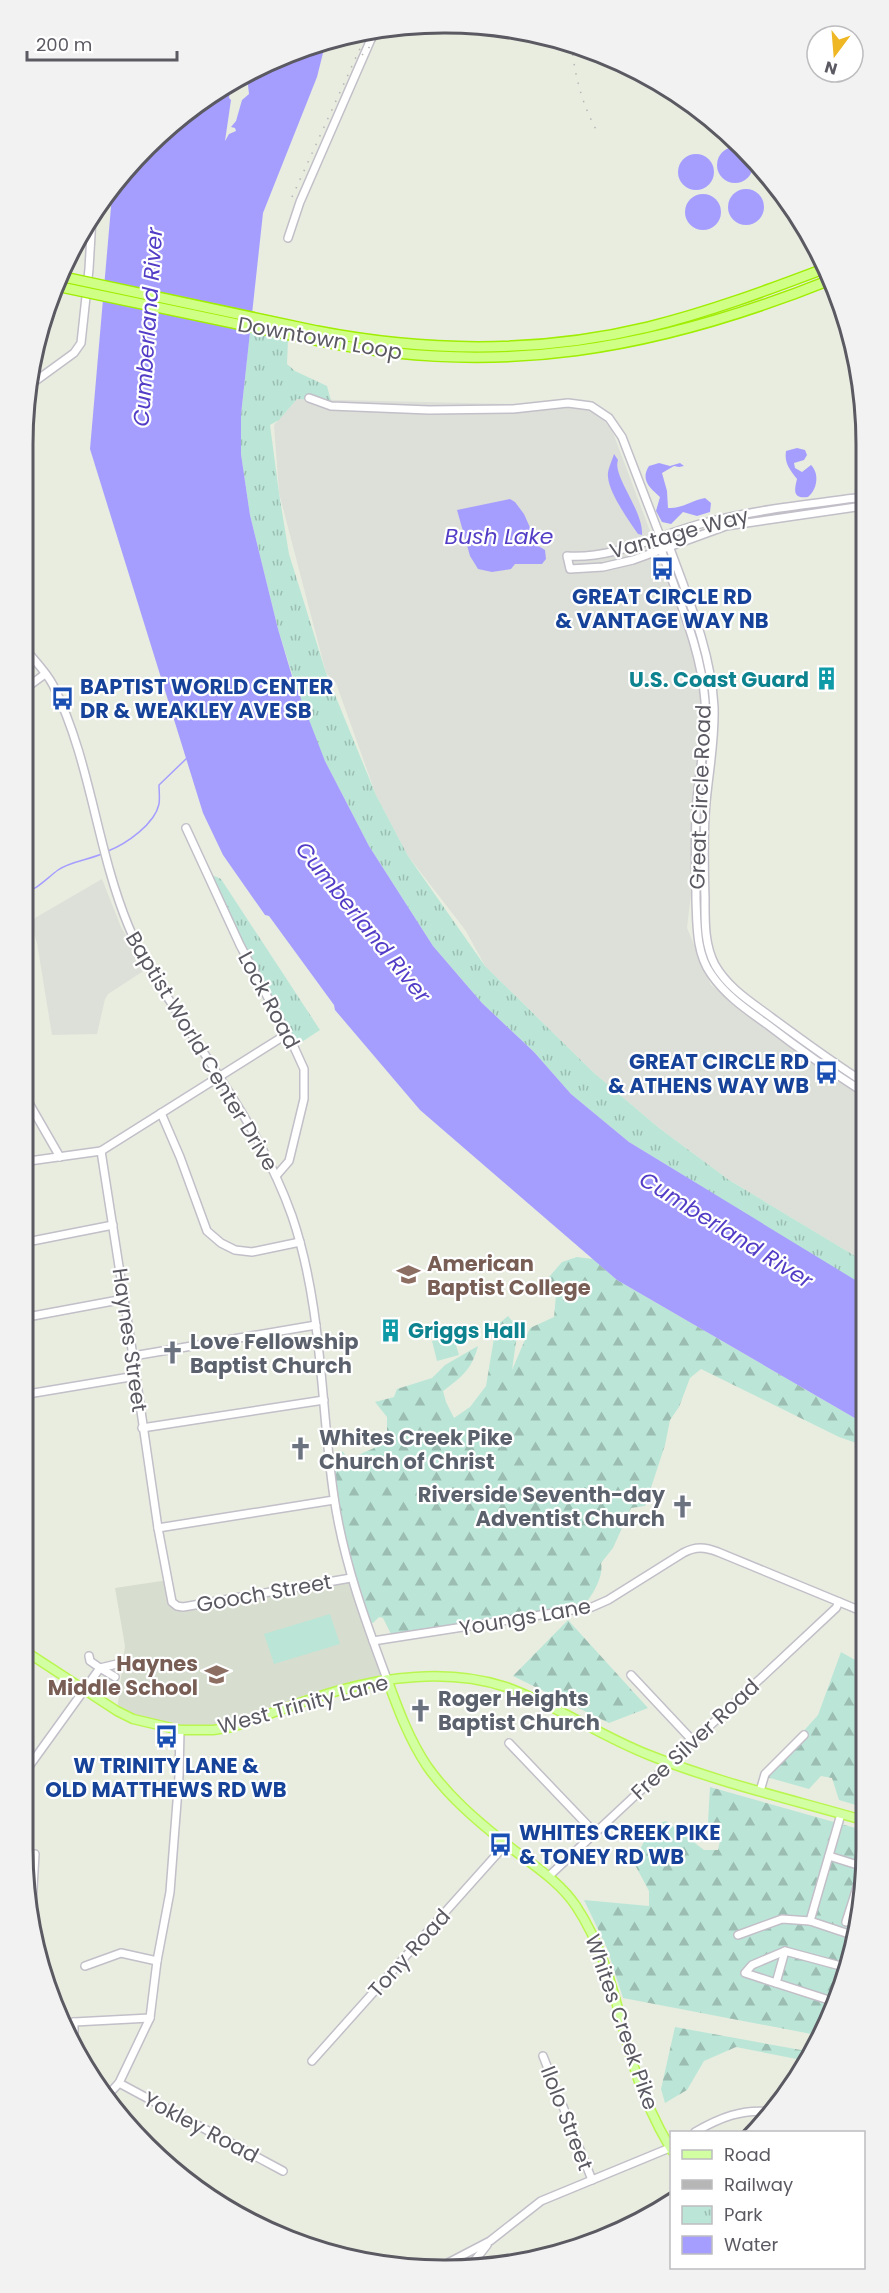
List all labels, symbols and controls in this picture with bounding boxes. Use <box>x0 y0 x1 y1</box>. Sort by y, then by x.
scale bar <box>27 24 177 62</box>
north arrow <box>805 24 865 84</box>
text: 200 m <box>36 32 92 57</box>
text: N <box>822 55 840 81</box>
water label: Cumberland River <box>126 226 170 427</box>
street label: Downtown Loop <box>236 309 404 367</box>
street label: Vantage Way <box>606 500 752 566</box>
water label: Bush Lake <box>444 521 554 552</box>
bus stop icon: GREAT CIRCLE RD & VANTAGE WAY NB <box>649 555 675 581</box>
place label: GREAT CIRCLE RD & VANTAGE WAY NB <box>555 582 769 635</box>
place label: U.S. Coast Guard <box>629 665 809 694</box>
building icon: U.S. Coast Guard <box>814 666 840 692</box>
place label: BAPTIST WORLD CENTER DR & WEAKLEY AVE SB <box>80 672 333 725</box>
bus stop icon: BAPTIST WORLD CENTER DR & WEAKLEY AVE SB <box>49 685 75 711</box>
street label: Great Circle Road <box>682 704 718 890</box>
water label: Cumberland River <box>288 835 438 1010</box>
street label: Baptist World Center Drive <box>119 926 285 1176</box>
street label: Lock Road <box>231 946 307 1054</box>
place label: GREAT CIRCLE RD & ATHENS WAY WB <box>608 1047 809 1100</box>
bus stop icon: GREAT CIRCLE RD & ATHENS WAY WB <box>814 1060 840 1086</box>
water label: Cumberland River <box>633 1164 819 1296</box>
place label: American Baptist College <box>427 1249 591 1302</box>
school or university icon: American Baptist College <box>396 1262 422 1288</box>
street label: Haynes Street <box>106 1266 154 1414</box>
place label: Griggs Hall <box>408 1316 526 1345</box>
building icon: Griggs Hall <box>377 1317 403 1343</box>
place label: Love Fellowship Baptist Church <box>190 1327 359 1380</box>
church icon: Love Fellowship Baptist Church <box>159 1340 185 1366</box>
place label: Whites Creek Pike Church of Christ <box>319 1423 513 1476</box>
church icon: Whites Creek Pike Church of Christ <box>288 1436 314 1462</box>
place label: Riverside Seventh-day Adventist Church <box>418 1480 666 1533</box>
church icon: Riverside Seventh-day Adventist Church <box>670 1493 696 1519</box>
street label: Gooch Street <box>194 1567 334 1619</box>
street label: Youngs Lane <box>457 1591 593 1643</box>
place label: Haynes Middle School <box>48 1649 198 1702</box>
school or university icon: Haynes Middle School <box>203 1662 229 1688</box>
street label: West Trinity Lane <box>214 1667 392 1741</box>
street label: Free Silver Road <box>625 1672 765 1806</box>
place label: Roger Heights Baptist Church <box>438 1684 600 1737</box>
church icon: Roger Heights Baptist Church <box>407 1697 433 1723</box>
bus stop icon: W TRINITY LANE & OLD MATTHEWS RD WB <box>153 1724 179 1750</box>
place label: W TRINITY LANE & OLD MATTHEWS RD WB <box>45 1751 287 1804</box>
place label: WHITES CREEK PIKE & TONEY RD WB <box>519 1818 721 1871</box>
bus stop icon: WHITES CREEK PIKE & TONEY RD WB <box>488 1831 514 1857</box>
street label: Tony Road <box>361 1902 457 2004</box>
street label: Whites Creek Pike <box>578 1930 666 2114</box>
street label: Ilolo Street <box>534 2062 600 2174</box>
street label: Yokley Road <box>138 2084 264 2170</box>
legend <box>670 2131 865 2269</box>
text: Road <box>724 2142 771 2167</box>
text: Railway <box>724 2172 793 2197</box>
text: Park <box>724 2202 763 2227</box>
text: Water <box>724 2232 778 2257</box>

